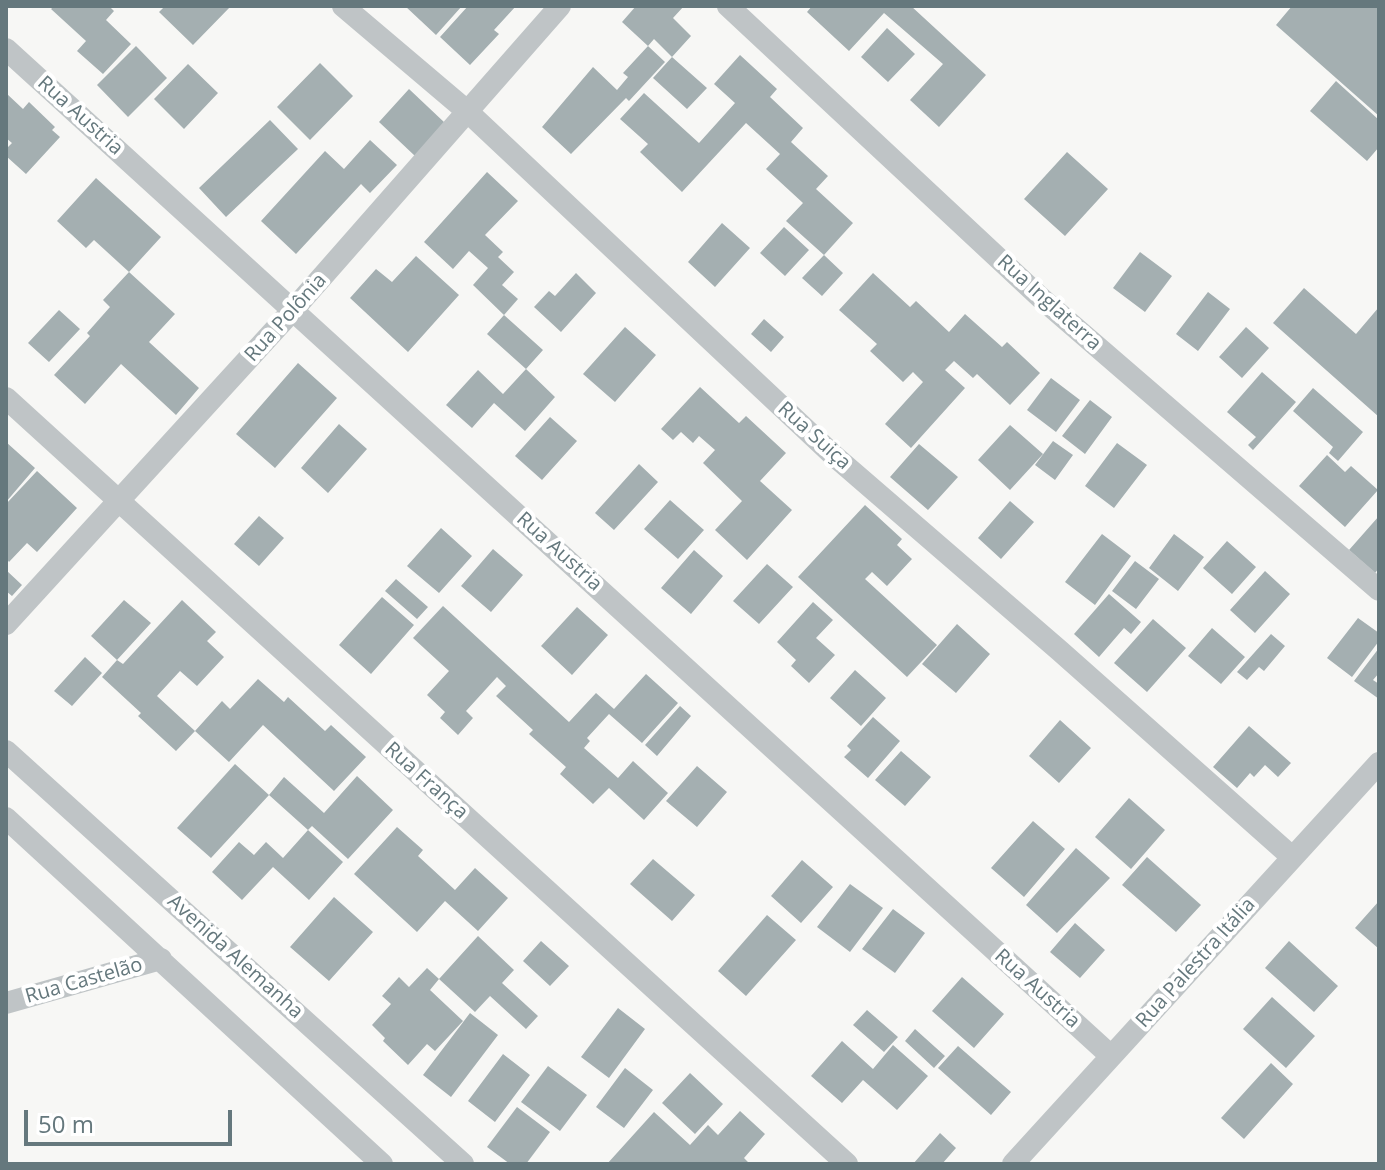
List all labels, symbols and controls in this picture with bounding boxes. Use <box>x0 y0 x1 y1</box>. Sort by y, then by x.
street label: Rua Austria <box>32 71 128 161</box>
street label: Rua Inglaterra <box>992 250 1106 356</box>
street label: Rua Polônia <box>240 269 332 367</box>
street label: Rua Suiça <box>773 397 855 475</box>
street label: Rua Austria <box>511 507 607 597</box>
street label: Rua França <box>380 737 472 825</box>
street label: Avenida Alemanha <box>162 890 308 1024</box>
street label: Rua Palestra Itália <box>1131 893 1261 1033</box>
street label: Rua Austria <box>989 944 1085 1034</box>
street label: Rua Castelão <box>23 953 145 1009</box>
scale bar <box>28 1094 236 1144</box>
text: 50 m <box>38 1107 94 1140</box>

